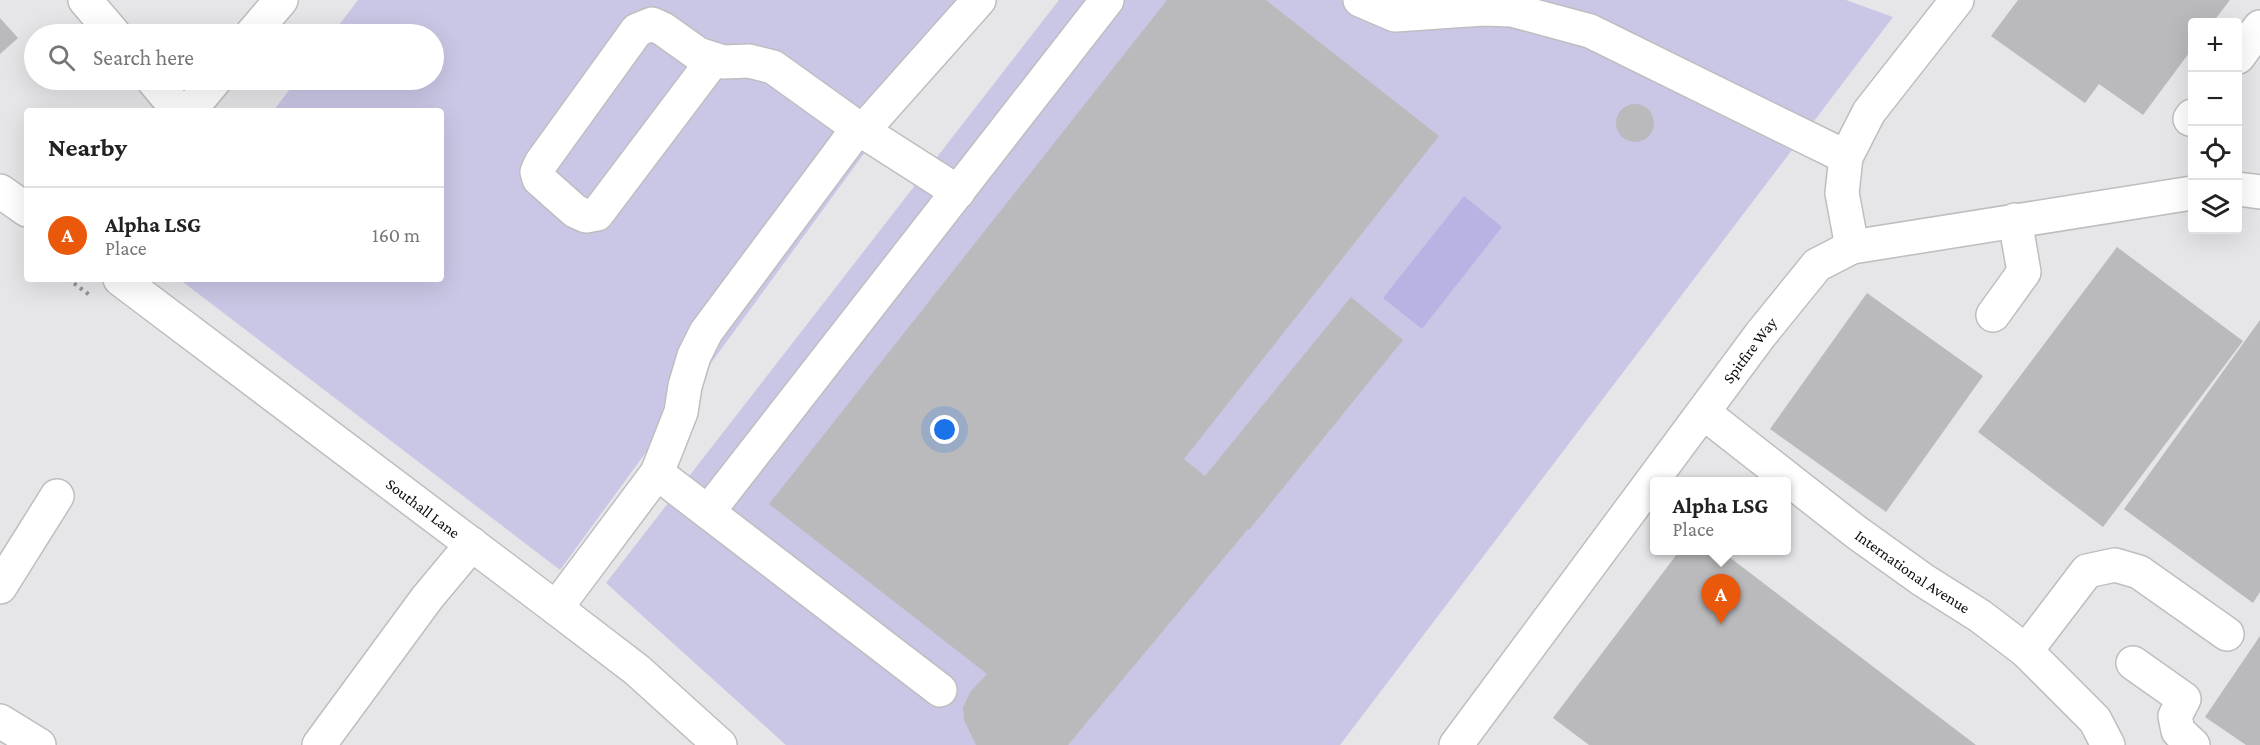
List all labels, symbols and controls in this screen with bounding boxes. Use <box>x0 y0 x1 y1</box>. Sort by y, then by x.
map controls <box>2188 18 2242 234</box>
button: + <box>2188 18 2242 72</box>
search box <box>24 24 444 90</box>
icon: search <box>45 41 78 74</box>
text: Search here <box>93 45 194 70</box>
button: − <box>2188 72 2242 126</box>
button: locate <box>2188 126 2242 180</box>
text: Nearby <box>48 133 127 162</box>
button: layers <box>2188 180 2242 234</box>
text: Alpha LSG <box>105 212 201 237</box>
text: A <box>62 224 73 246</box>
text: 160 m <box>372 224 420 246</box>
text: Place <box>105 237 147 259</box>
street label: Spitfire Way <box>1719 313 1781 386</box>
your location <box>930 415 959 444</box>
street label: Southall Lane <box>383 475 463 541</box>
popup <box>1650 477 1791 555</box>
text: Alpha LSG <box>1672 493 1769 518</box>
text: Place <box>1672 518 1714 540</box>
street label: International Avenue <box>1852 526 1973 616</box>
pin: A <box>1702 574 1740 624</box>

